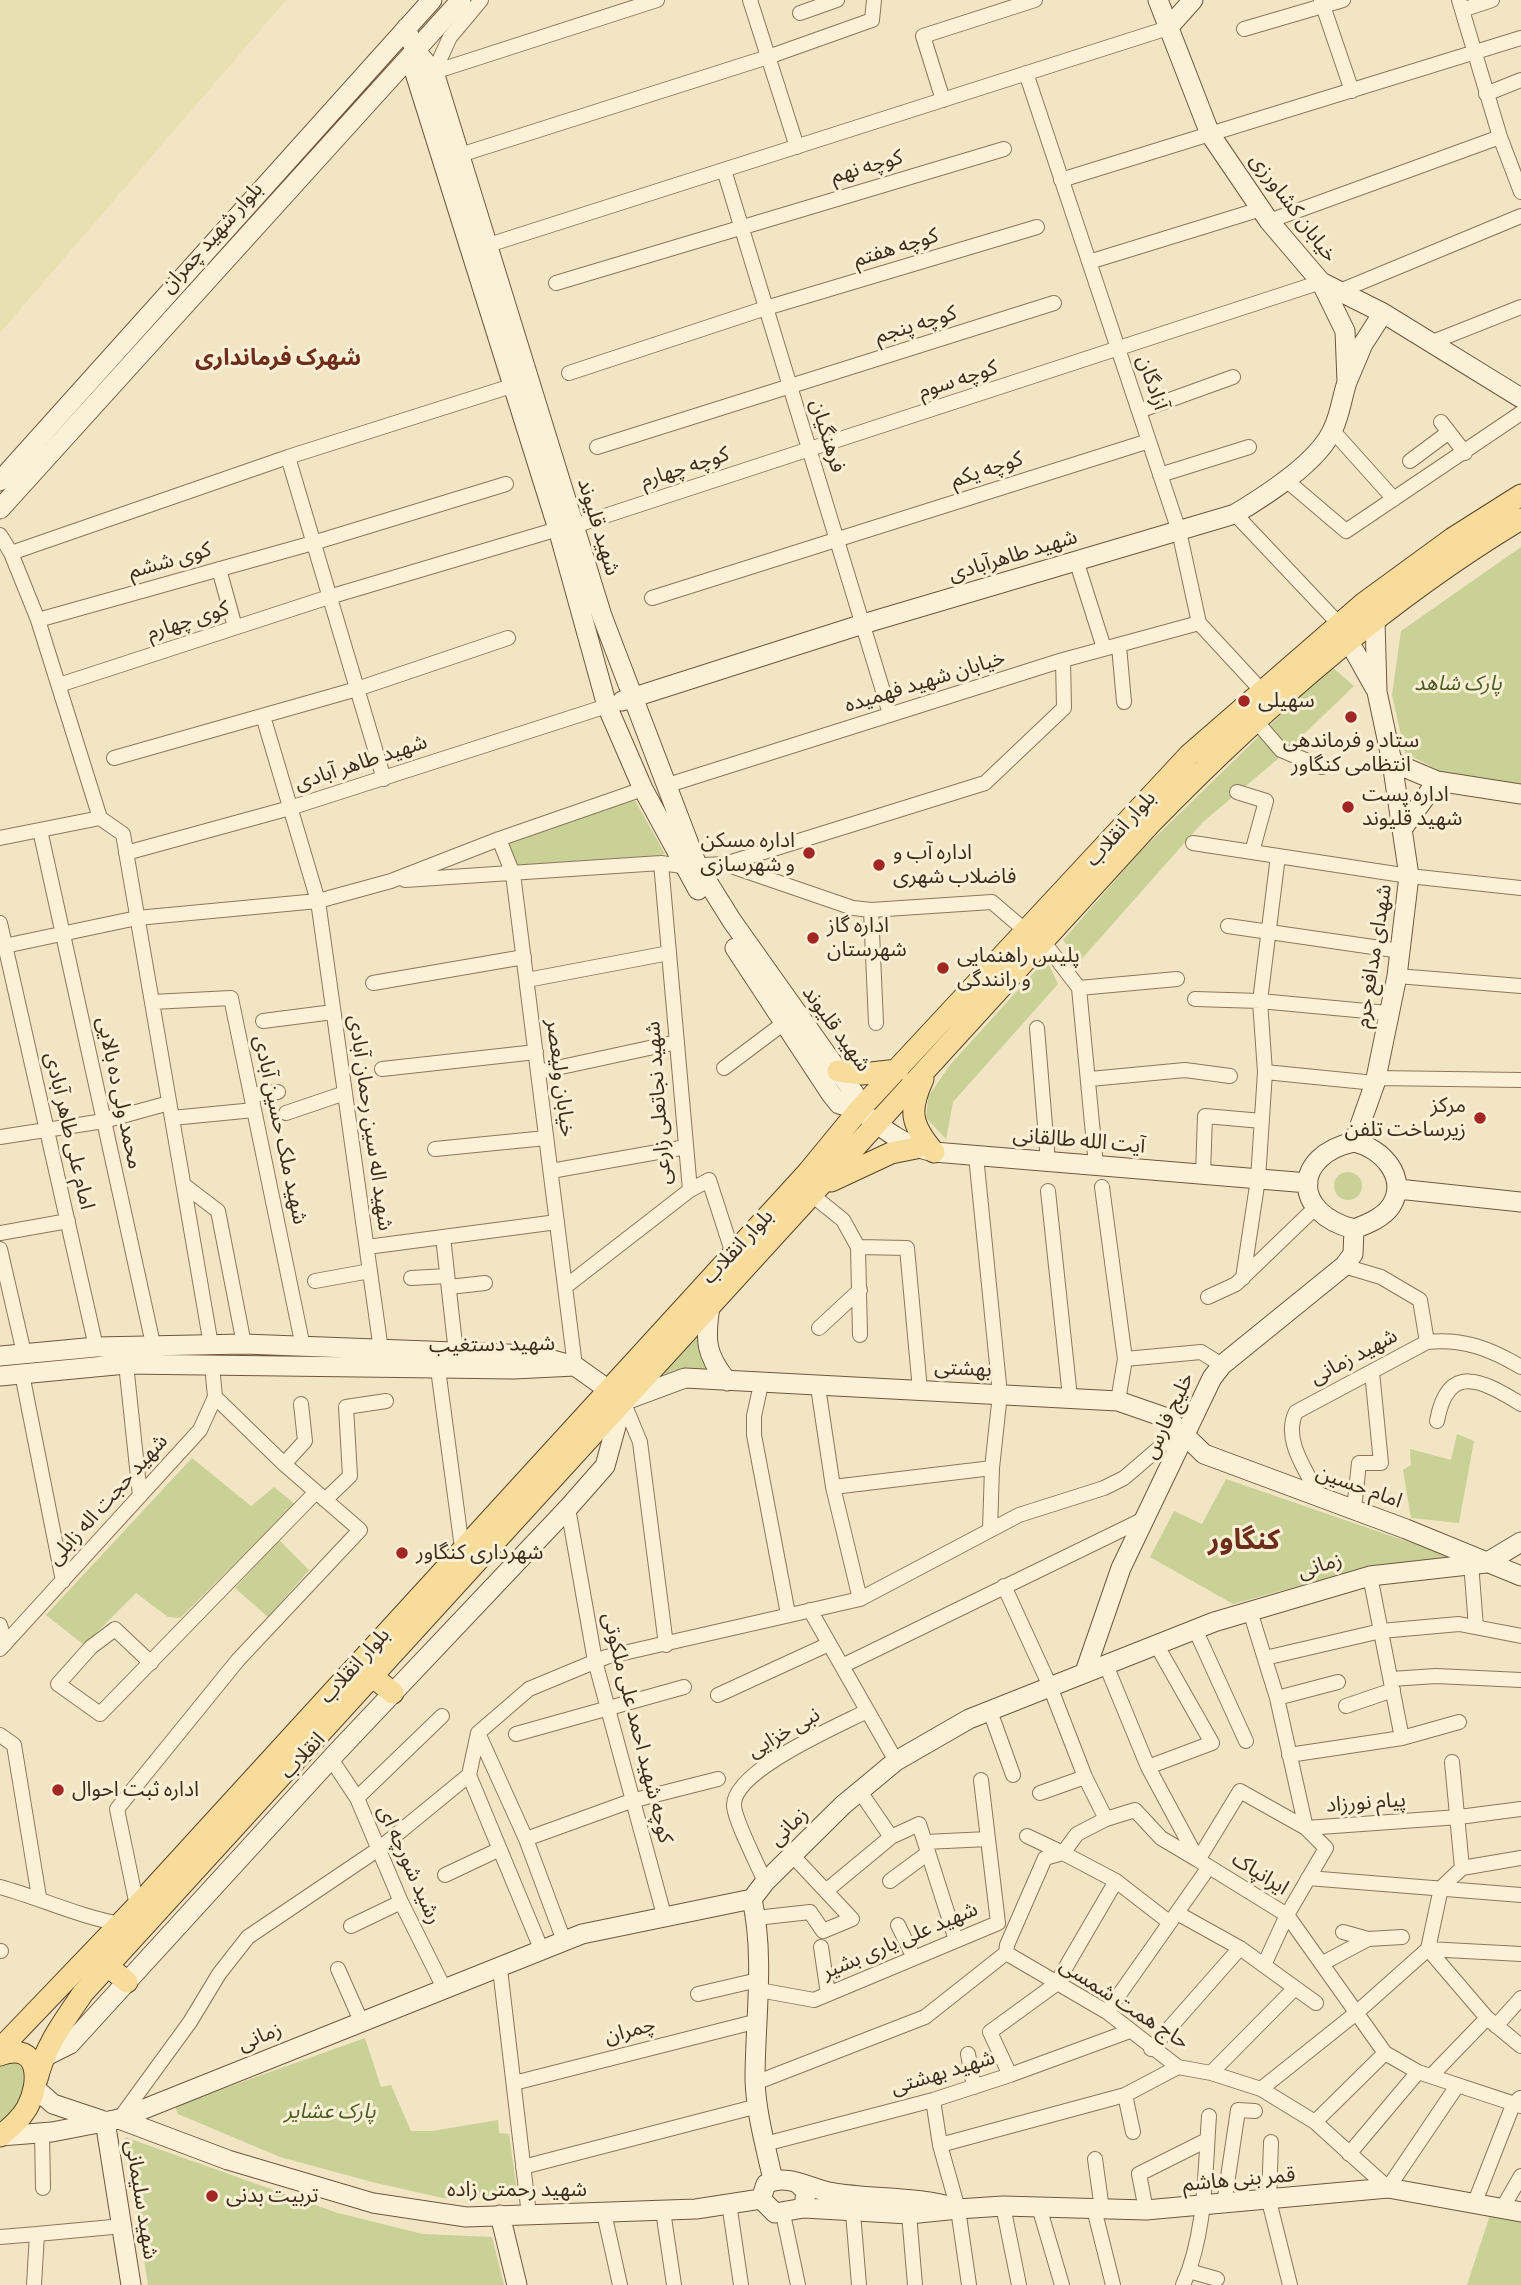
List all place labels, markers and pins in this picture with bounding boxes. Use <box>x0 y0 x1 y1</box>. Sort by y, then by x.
place label: سهیلی <box>1258 688 1315 714</box>
marker: سهیلی <box>1236 693 1252 709</box>
marker: ستاد و فرماندهی انتظامی کنگاور <box>1343 709 1359 725</box>
place label: ستاد و فرماندهی انتظامی کنگاور <box>1283 728 1419 778</box>
place label: اداره پست شهید قلیوند <box>1362 782 1463 832</box>
marker: اداره پست شهید قلیوند <box>1340 799 1356 815</box>
place label: اداره مسکن و شهرسازی <box>700 828 795 878</box>
place label: اداره آب و فاضلاب شهری <box>893 840 1016 890</box>
marker: اداره مسکن و شهرسازی <box>801 845 817 861</box>
marker: اداره آب و فاضلاب شهری <box>871 857 887 873</box>
place label: اداره گاز شهرستان <box>827 913 907 963</box>
marker: اداره گاز شهرستان <box>805 930 821 946</box>
place label: پلیس راهنمایی و رانندگی <box>957 943 1080 993</box>
marker: پلیس راهنمایی و رانندگی <box>935 960 951 976</box>
place label: مرکز زیرساخت تلفن <box>1345 1093 1466 1143</box>
marker: مرکز زیرساخت تلفن <box>1472 1110 1488 1126</box>
place label: شهرداری کنگاور <box>416 1540 543 1566</box>
marker: شهرداری کنگاور <box>394 1545 410 1561</box>
place label: اداره ثبت احوال <box>72 1777 199 1803</box>
marker: اداره ثبت احوال <box>50 1782 66 1798</box>
place label: تربیت بدنی <box>226 2183 319 2209</box>
marker: تربیت بدنی <box>204 2188 220 2204</box>

